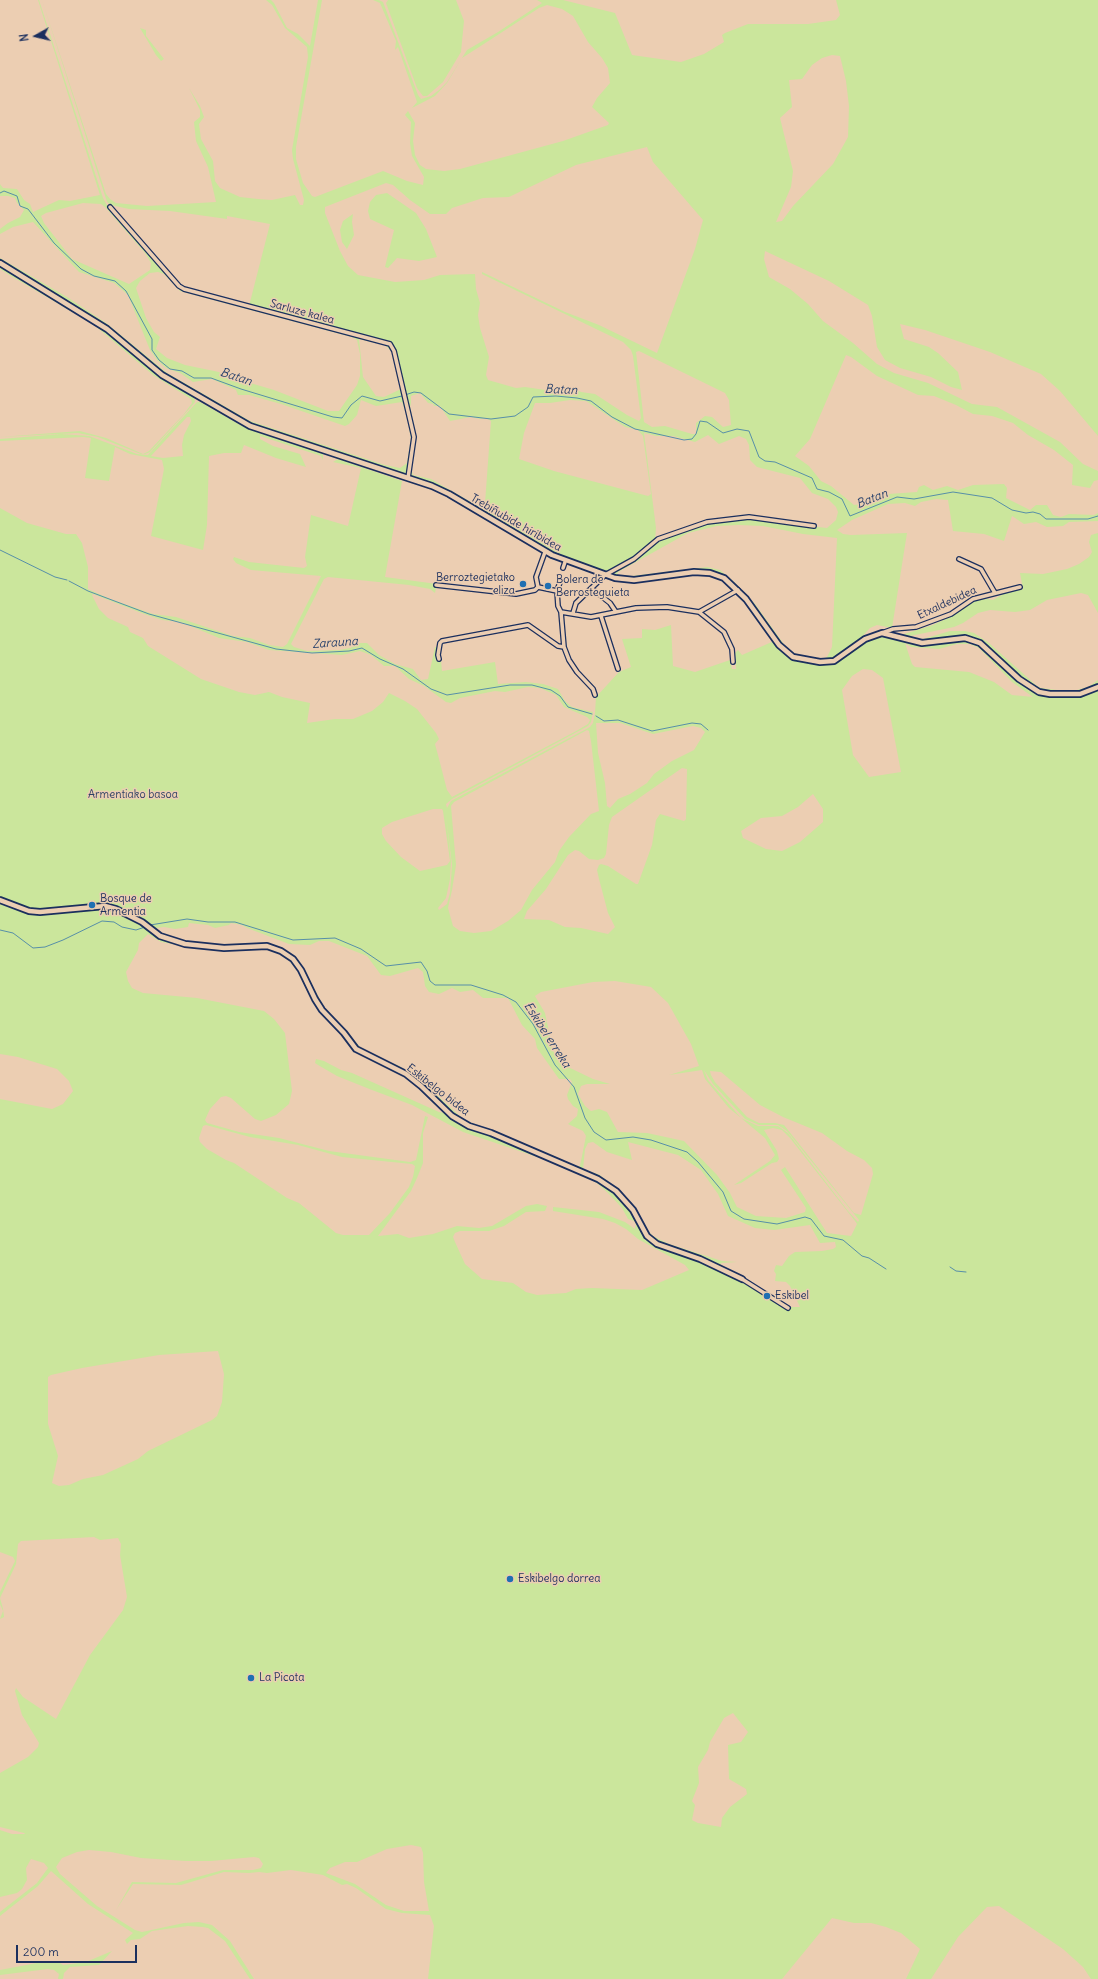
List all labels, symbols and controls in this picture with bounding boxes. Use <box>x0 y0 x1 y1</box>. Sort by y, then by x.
north arrow <box>16 16 56 56</box>
text: N <box>17 33 32 42</box>
street label: Sarluze kalea <box>268 297 336 327</box>
water label: Batan <box>218 365 254 389</box>
water label: Batan <box>544 382 578 398</box>
water label: Batan <box>854 486 890 512</box>
street label: Trebiñubide hiribidea <box>468 492 564 554</box>
place label: Berroztegietako eliza <box>436 571 515 597</box>
place label: Bolera de Berrosteguieta <box>556 573 630 599</box>
marker: Berroztegietako eliza <box>518 579 528 589</box>
marker: Bolera de Berrosteguieta <box>543 581 553 591</box>
street label: Etxaldebidea <box>915 584 979 622</box>
water label: Zarauna <box>312 634 358 652</box>
park label: Armentiako basoa <box>88 788 178 802</box>
place label: Bosque de Armentia <box>100 892 152 918</box>
marker: Bosque de Armentia <box>87 900 97 910</box>
water label: Eskibel erreka <box>520 1000 574 1070</box>
street label: Eskibelgo bidea <box>404 1061 472 1119</box>
place label: Eskibel <box>775 1289 809 1303</box>
marker: Eskibel <box>762 1291 772 1301</box>
place label: Eskibelgo dorrea <box>518 1572 600 1586</box>
marker: Eskibelgo dorrea <box>505 1574 515 1584</box>
place label: La Picota <box>259 1671 304 1685</box>
marker: La Picota <box>246 1673 256 1683</box>
scale bar <box>18 1937 139 1963</box>
text: 200 m <box>23 1944 59 1959</box>

